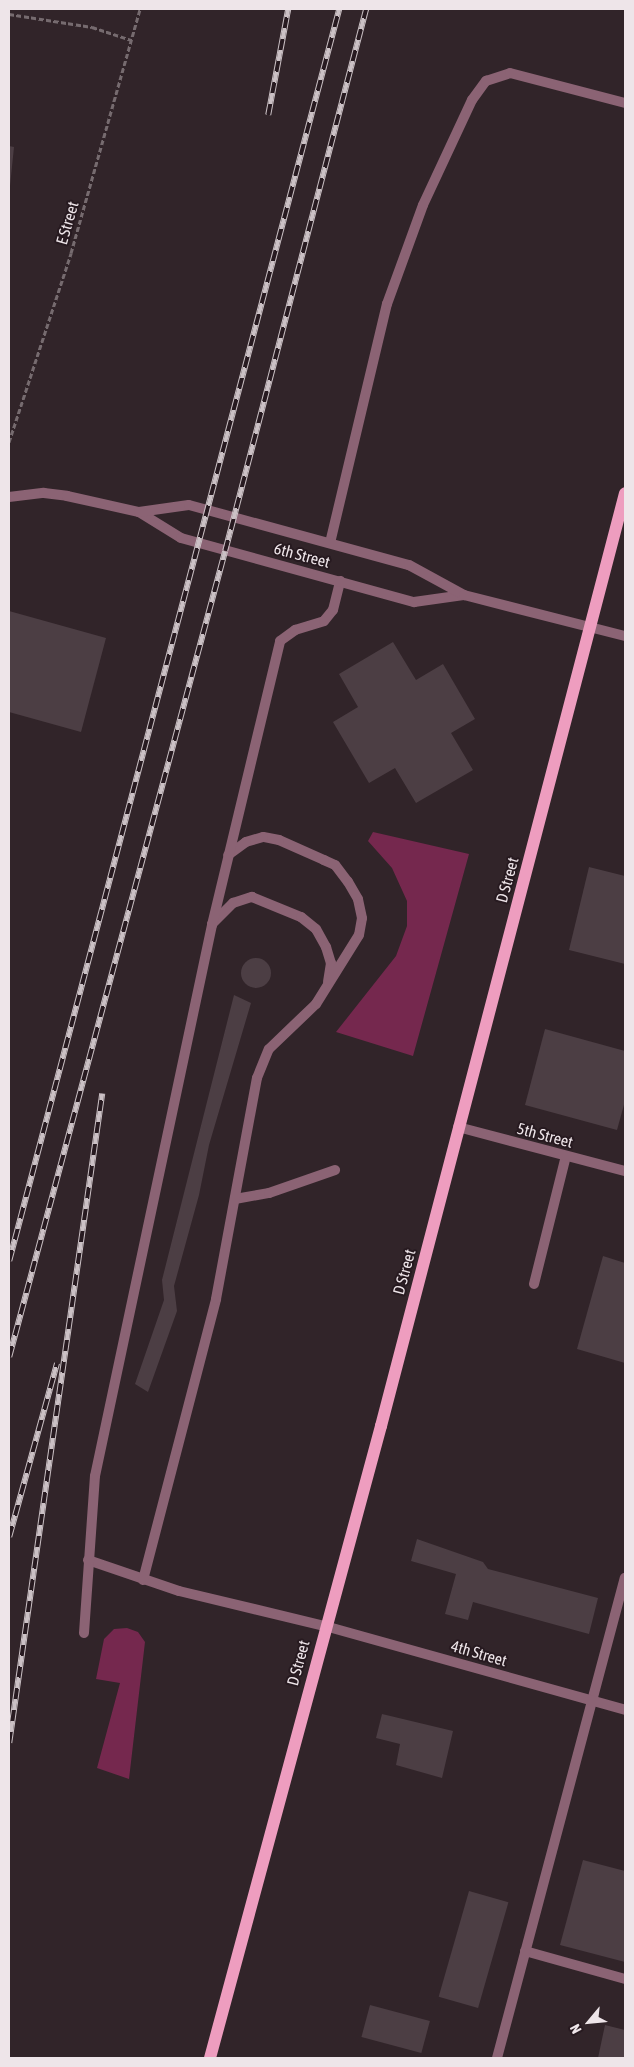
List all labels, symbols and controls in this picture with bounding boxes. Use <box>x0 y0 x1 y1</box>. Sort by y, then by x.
street label: E Street <box>52 199 82 247</box>
street label: 6th Street <box>272 538 332 572</box>
street label: D Street <box>492 855 522 905</box>
street label: 5th Street <box>515 1118 575 1152</box>
street label: D Street <box>389 1247 419 1297</box>
street label: 4th Street <box>449 1636 509 1670</box>
street label: D Street <box>283 1638 313 1688</box>
north arrow <box>564 1997 614 2047</box>
text: N <box>567 2022 585 2036</box>

